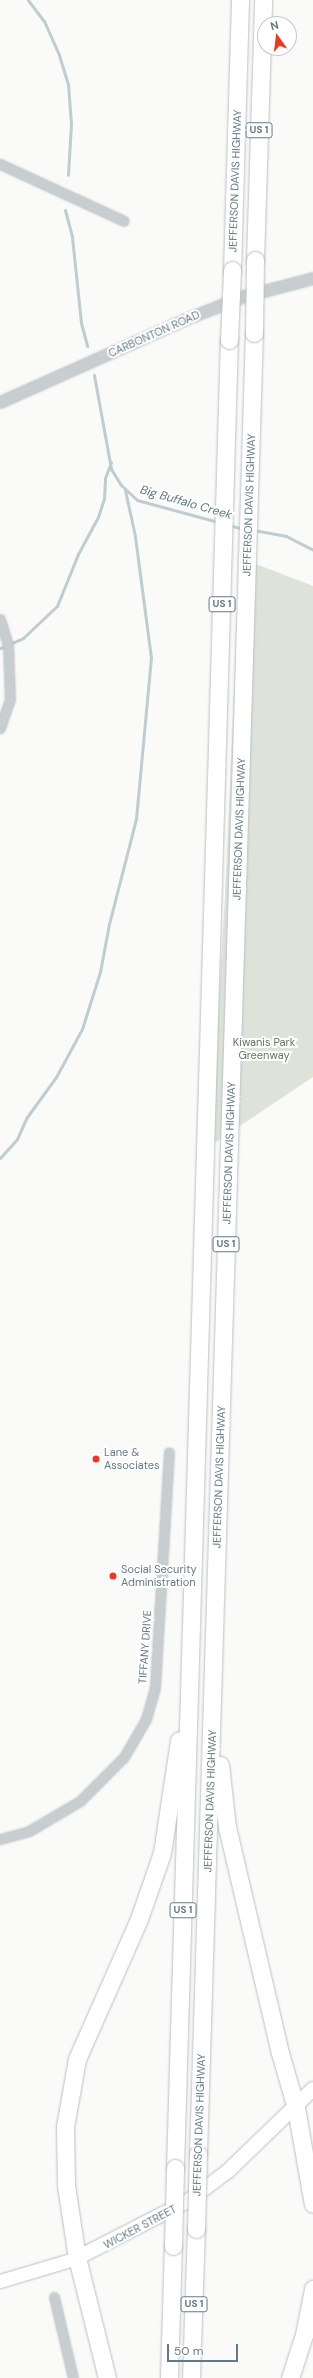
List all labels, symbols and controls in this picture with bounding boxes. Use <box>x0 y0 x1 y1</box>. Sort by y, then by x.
north arrow <box>257 16 297 56</box>
text: N <box>269 18 280 33</box>
street label: JEFFERSON DAVIS HIGHWAY <box>226 109 244 253</box>
road number: US 1 <box>245 122 273 138</box>
street label: CARBONTON ROAD <box>106 308 202 360</box>
street label: JEFFERSON DAVIS HIGHWAY <box>240 433 258 577</box>
water label: Big Buffalo Creek <box>138 483 234 523</box>
road number: US 1 <box>208 596 236 612</box>
street label: JEFFERSON DAVIS HIGHWAY <box>230 757 248 901</box>
park label: Kiwanis Park Greenway <box>233 1036 295 1062</box>
street label: JEFFERSON DAVIS HIGHWAY <box>220 1081 238 1225</box>
road number: US 1 <box>212 1236 240 1252</box>
street label: JEFFERSON DAVIS HIGHWAY <box>210 1405 228 1549</box>
place label: Lane & Associates <box>104 1446 160 1472</box>
marker: Lane & Associates <box>91 1454 101 1464</box>
place label: Social Security Administration <box>121 1563 197 1589</box>
marker: Social Security Administration <box>108 1571 118 1581</box>
street label: TIFFANY DRIVE <box>136 1610 154 1684</box>
street label: JEFFERSON DAVIS HIGHWAY <box>201 1729 219 1873</box>
road number: US 1 <box>169 1902 197 1918</box>
street label: JEFFERSON DAVIS HIGHWAY <box>190 2053 208 2197</box>
street label: WICKER STREET <box>101 2202 179 2252</box>
road number: US 1 <box>180 2296 208 2312</box>
scale bar <box>169 2336 240 2362</box>
text: 50 m <box>174 2343 203 2359</box>

